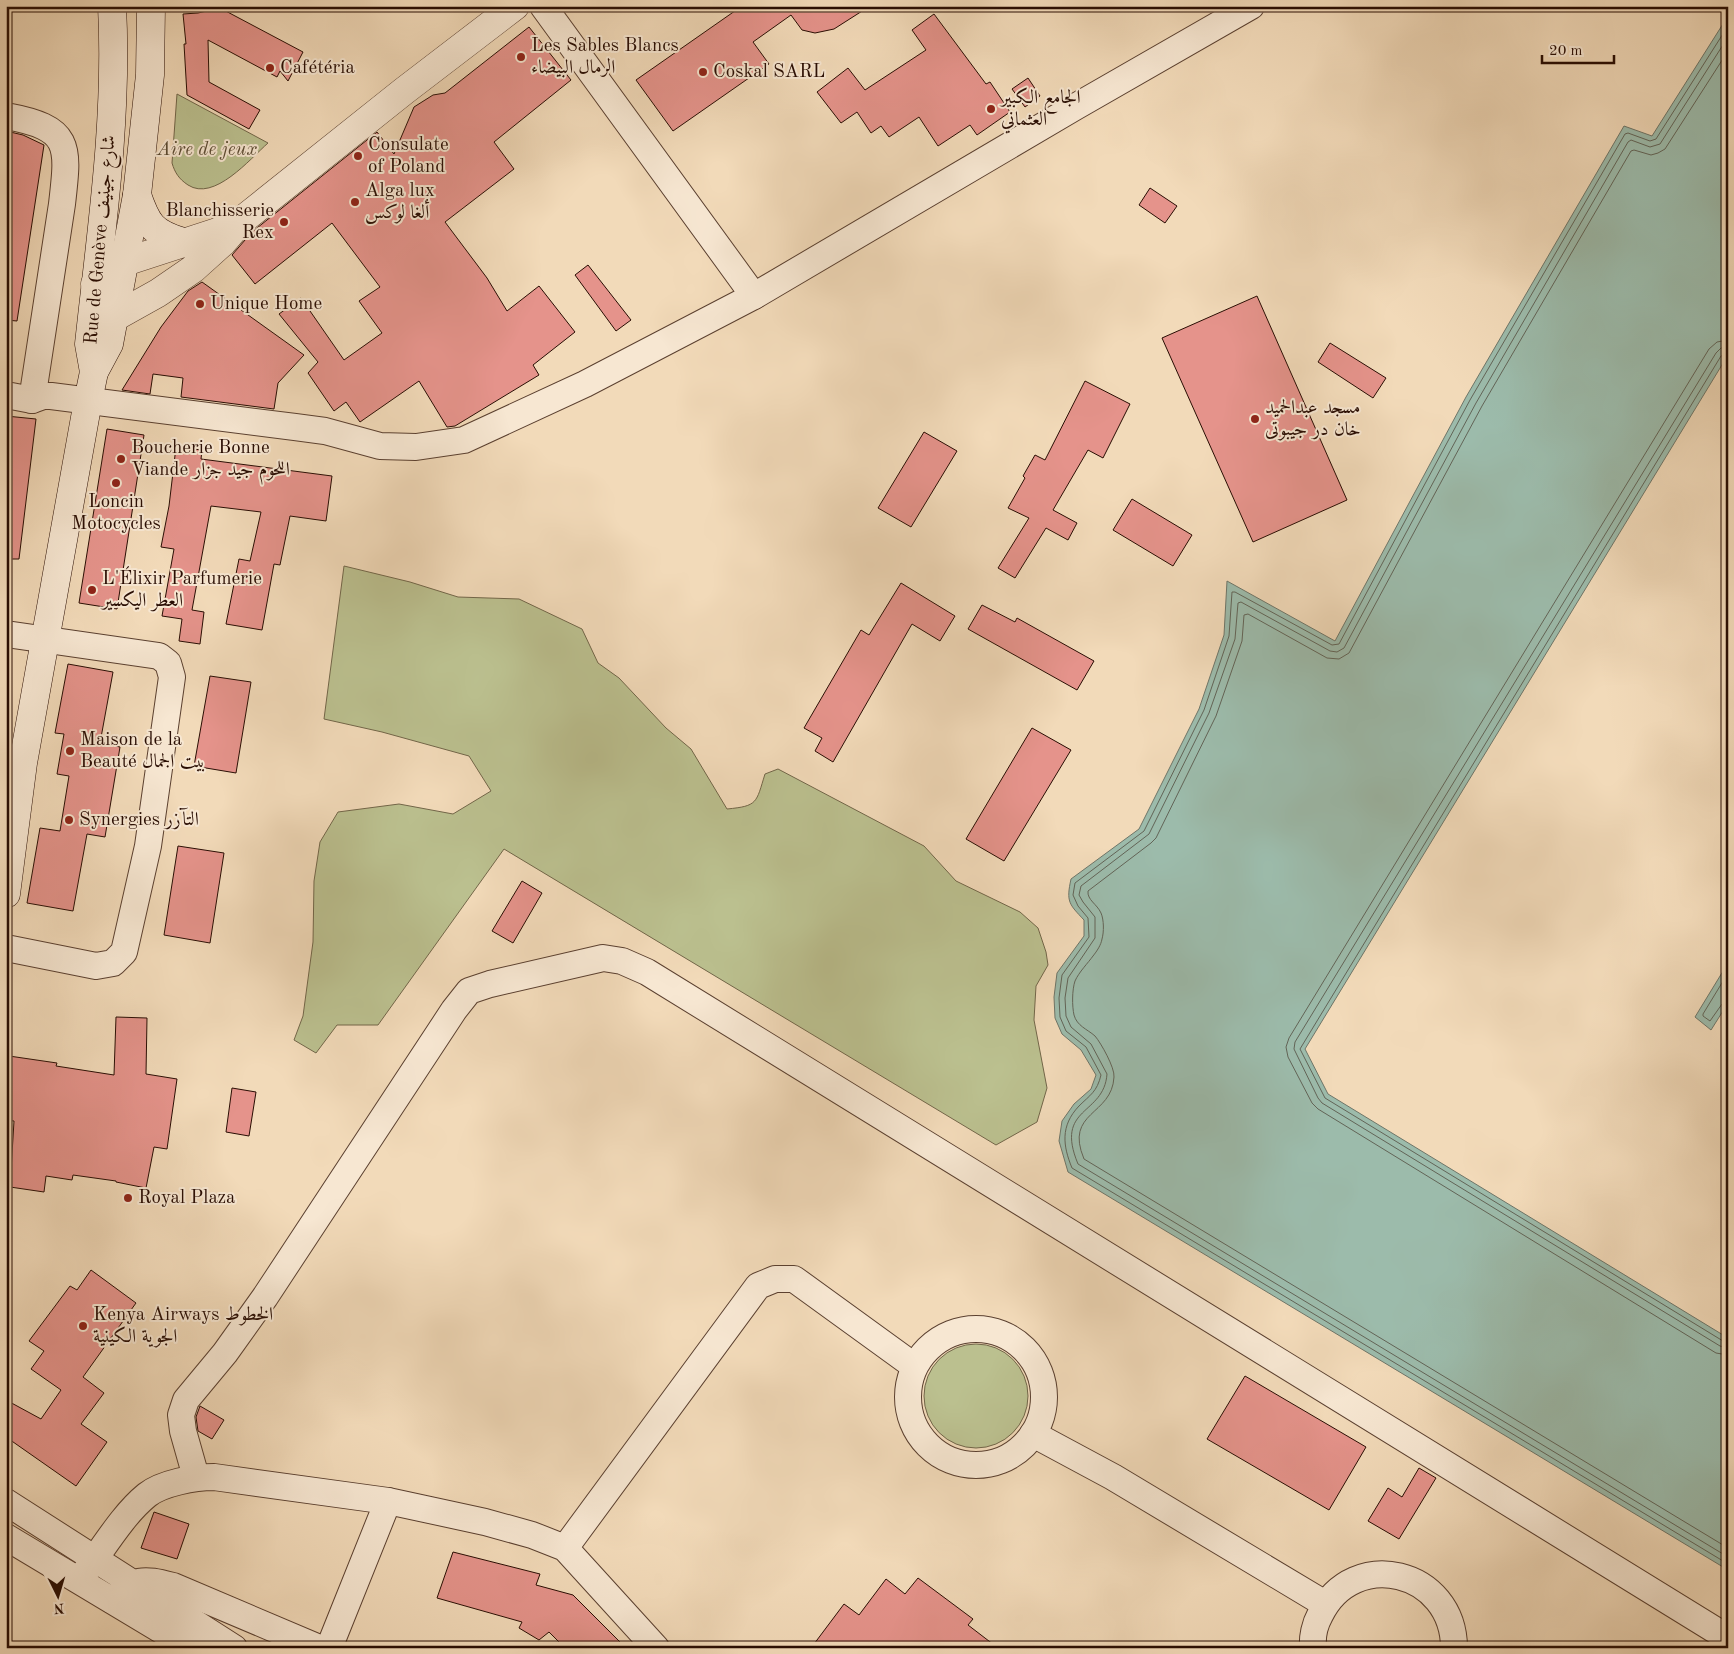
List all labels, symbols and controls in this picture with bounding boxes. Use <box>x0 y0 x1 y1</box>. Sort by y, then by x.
scale bar <box>1542 32 1614 64</box>
place label: Les Sables Blancs الرمال البيضاء <box>531 37 679 78</box>
text: 20 m <box>1549 44 1583 59</box>
marker: Les Sables Blancs الرمال البيضاء <box>515 51 527 63</box>
place label: Cafétéria <box>280 59 355 78</box>
marker: Cafétéria <box>264 62 276 74</box>
place label: Coskal SARL <box>713 63 825 82</box>
marker: Coskal SARL <box>697 66 709 78</box>
place label: الجامع الكبير العثماني <box>999 87 1081 134</box>
marker: الجامع الكبير العثماني <box>985 103 997 115</box>
street label: Rue de Genève شارع جينيف <box>82 134 124 346</box>
place label: Consulate of Poland <box>368 136 449 177</box>
park label: Aire de jeux <box>156 141 257 160</box>
marker: Consulate of Poland <box>352 150 364 162</box>
place label: Alga lux ألغا لوكس <box>365 182 435 224</box>
marker: Alga lux ألغا لوكس <box>349 196 361 208</box>
place label: Blanchisserie Rex <box>165 202 274 243</box>
marker: Blanchisserie Rex <box>278 216 290 228</box>
place label: Unique Home <box>210 295 322 314</box>
marker: Unique Home <box>194 298 206 310</box>
place label: مسجد عبدالحمید خان در جیبوتی <box>1265 399 1361 441</box>
marker: مسجد عبدالحمید خان در جیبوتی <box>1249 413 1261 425</box>
place label: Boucherie Bonne Viande اللحوم جيد جزار <box>131 439 290 485</box>
marker: Boucherie Bonne Viande اللحوم جيد جزار <box>115 453 127 465</box>
marker: Loncin Motocycles <box>110 477 122 489</box>
place label: Loncin Motocycles <box>71 493 161 534</box>
place label: L'Élixir Parfumerie العطر اليكسير <box>100 566 262 612</box>
marker: L'Élixir Parfumerie العطر اليكسير <box>86 584 98 596</box>
place label: Maison de la Beauté بيت الجمال <box>80 731 206 772</box>
marker: Maison de la Beauté بيت الجمال <box>64 745 76 757</box>
place label: Synergies التآزر <box>79 807 199 830</box>
marker: Synergies التآزر <box>63 814 75 826</box>
place label: Royal Plaza <box>138 1189 236 1208</box>
marker: Royal Plaza <box>122 1192 134 1204</box>
place label: Kenya Airways الخطوط الجوية الكينية <box>93 1306 273 1348</box>
marker: Kenya Airways الخطوط الجوية الكينية <box>77 1320 89 1332</box>
north arrow <box>32 1572 82 1622</box>
text: N <box>53 1601 65 1615</box>

